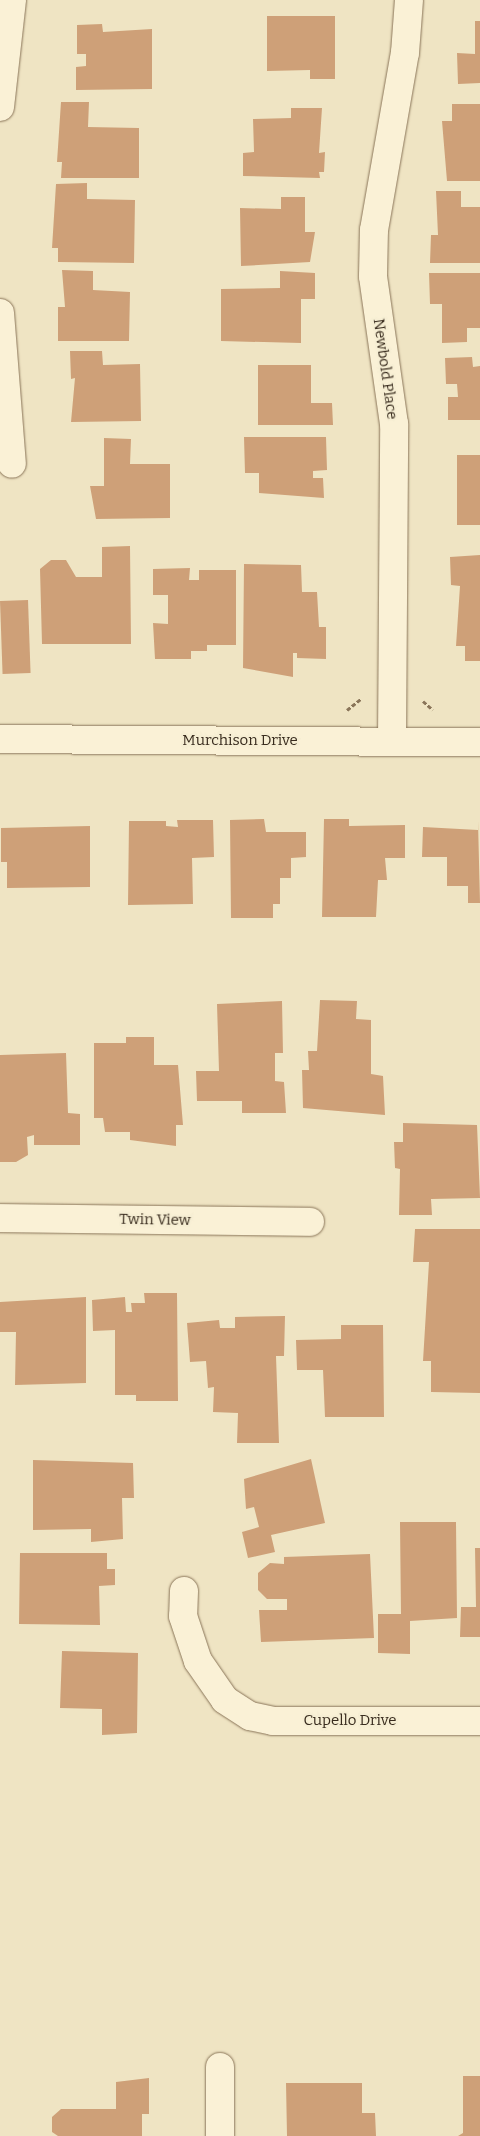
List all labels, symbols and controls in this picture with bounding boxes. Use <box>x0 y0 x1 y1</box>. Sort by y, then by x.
street label: Newbold Place <box>369 317 401 421</box>
street label: Murchison Drive <box>182 732 298 750</box>
street label: Twin View <box>119 1210 191 1230</box>
street label: Cupello Drive <box>304 1712 396 1730</box>

